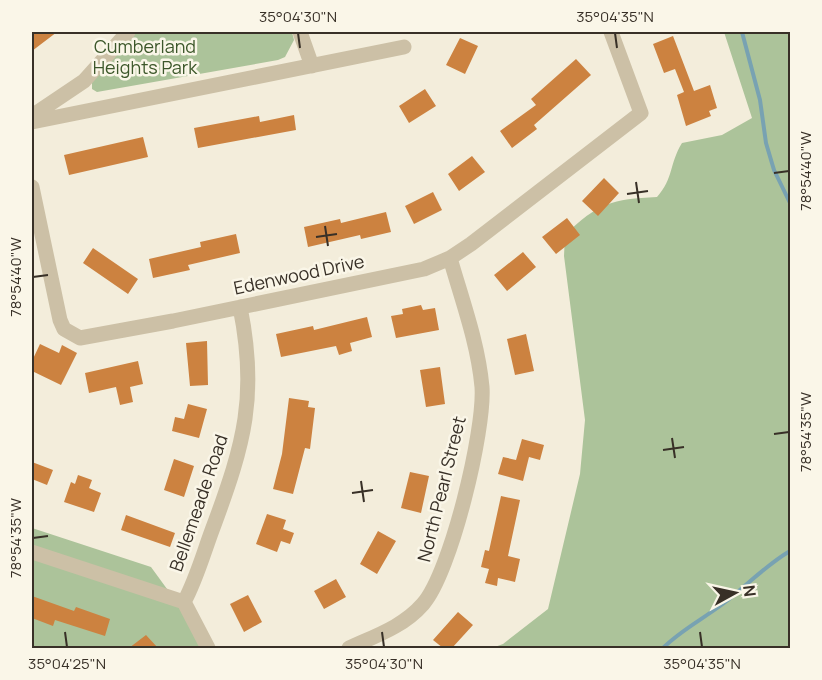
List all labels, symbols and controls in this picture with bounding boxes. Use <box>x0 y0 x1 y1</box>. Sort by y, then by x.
text: 35°04'30"N <box>259 6 337 27</box>
text: 35°04'35"N <box>576 6 654 27</box>
park label: Cumberland Heights Park <box>93 34 198 79</box>
text: 78°54'40"W <box>795 131 816 211</box>
text: 78°54'40"W <box>5 237 26 317</box>
street label: Edenwood Drive <box>231 248 366 300</box>
text: 78°54'35"W <box>795 392 816 472</box>
street label: North Pearl Street <box>411 413 471 564</box>
street label: Bellemeade Road <box>163 431 233 574</box>
text: 78°54'35"W <box>5 498 26 578</box>
north arrow <box>705 563 765 623</box>
text: N <box>738 584 762 598</box>
text: 35°04'25"N <box>28 653 106 674</box>
text: 35°04'30"N <box>345 653 423 674</box>
text: 35°04'35"N <box>663 653 741 674</box>

